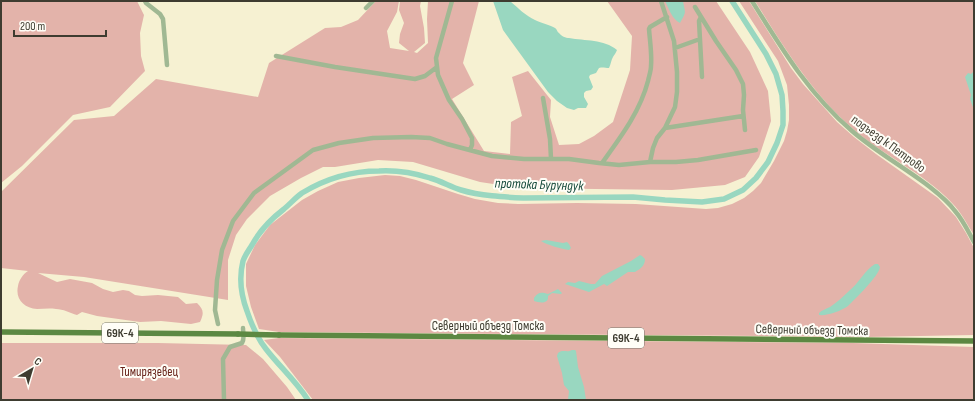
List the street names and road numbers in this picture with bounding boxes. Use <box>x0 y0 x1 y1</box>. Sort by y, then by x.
street label: подъезд к Петрово <box>848 111 929 176</box>
street label: Северный объезд Томска <box>432 318 544 334</box>
street label: Северный объезд Томска <box>756 321 868 339</box>
road number: 69К-4 <box>102 323 138 343</box>
road number: 69К-4 <box>608 328 644 348</box>

